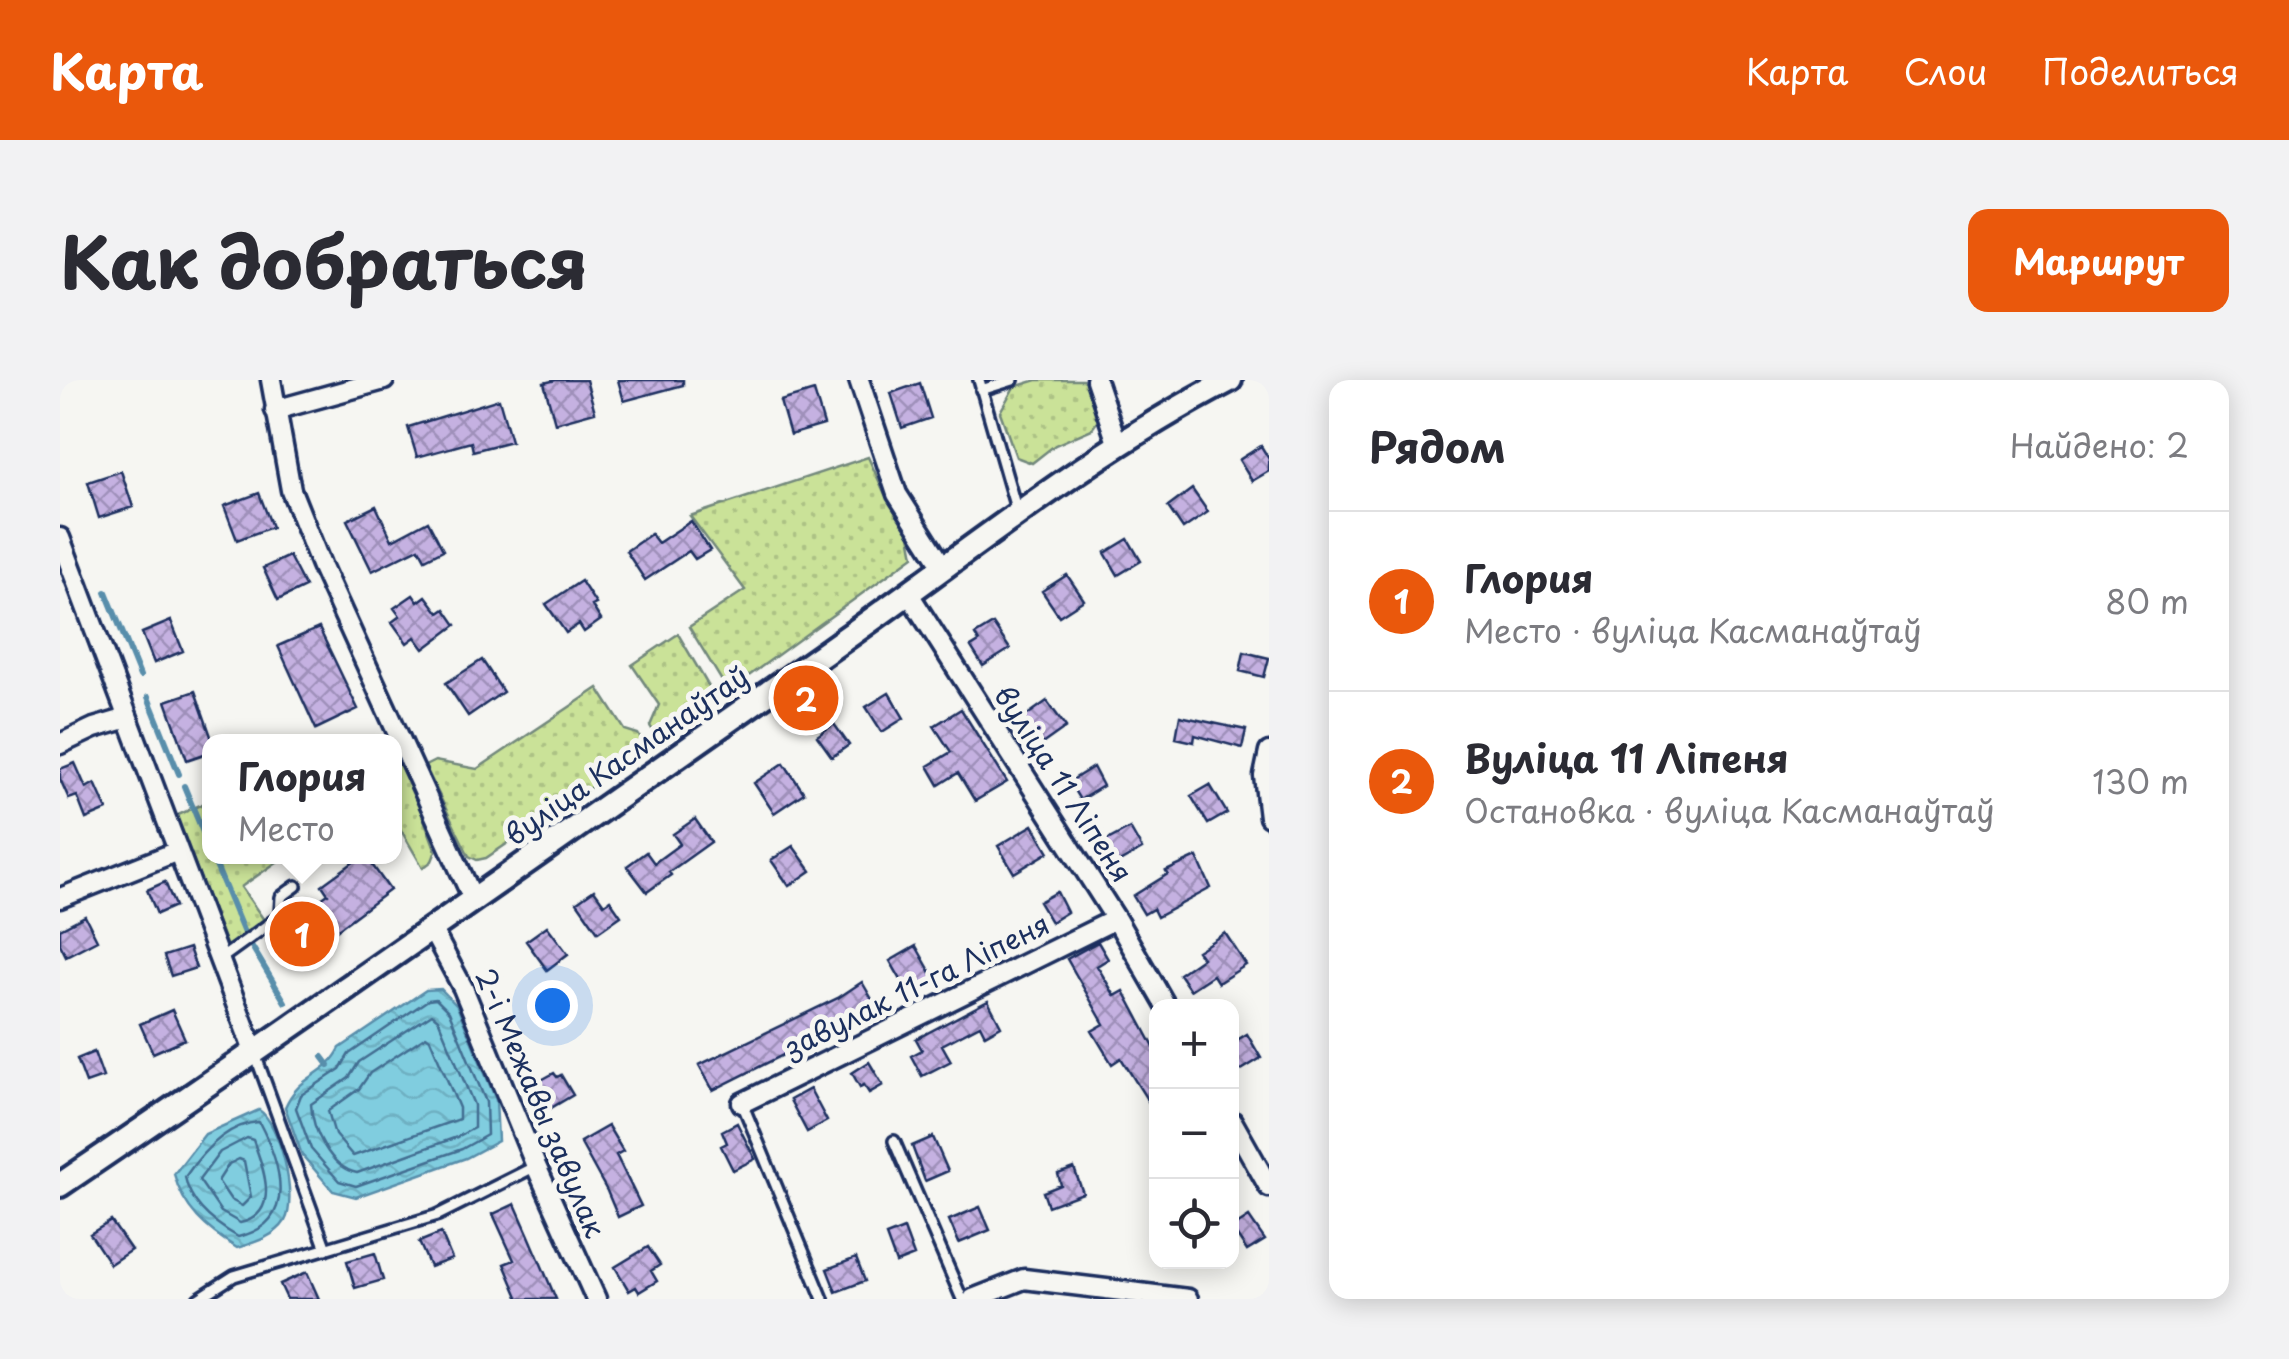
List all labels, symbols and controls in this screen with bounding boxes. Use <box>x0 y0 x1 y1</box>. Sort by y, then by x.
text: Карта <box>50 34 204 106</box>
text: Карта <box>1746 44 1848 97</box>
text: Слои <box>1903 44 1987 97</box>
text: Поделиться <box>2042 44 2239 97</box>
text: Как добраться <box>60 207 588 313</box>
button: Маршрут <box>1968 209 2229 312</box>
text: Рядом <box>1369 414 1506 477</box>
text: Найдено: 2 <box>2010 421 2189 469</box>
text: Глория <box>1464 549 1593 606</box>
text: 1 <box>1394 577 1409 625</box>
text: 80 m <box>2105 577 2189 625</box>
text: Место · вуліца Касманаўтаў <box>1464 606 1922 654</box>
street label: вуліца Касманаўтаў <box>495 654 757 855</box>
pin: 2 <box>774 660 838 736</box>
street label: вуліца 11 Ліпеня <box>984 676 1144 890</box>
text: Вуліца 11 Ліпеня <box>1464 729 1788 786</box>
popup <box>202 734 402 864</box>
text: Глория <box>237 747 367 804</box>
text: 2 <box>1390 757 1413 805</box>
text: 130 m <box>2092 757 2189 805</box>
text: Остановка · вуліца Касманаўтаў <box>1464 786 1994 834</box>
text: Место <box>237 804 335 852</box>
pin: 1 <box>270 896 334 972</box>
street label: завулак 11-га Ліпеня <box>775 902 1056 1068</box>
street label: 2-і Межавы завулак <box>465 961 618 1244</box>
your location <box>527 980 578 1031</box>
map controls <box>1149 999 1239 1269</box>
button: + <box>1149 999 1239 1089</box>
button: − <box>1149 1089 1239 1179</box>
button: locate <box>1149 1179 1239 1269</box>

